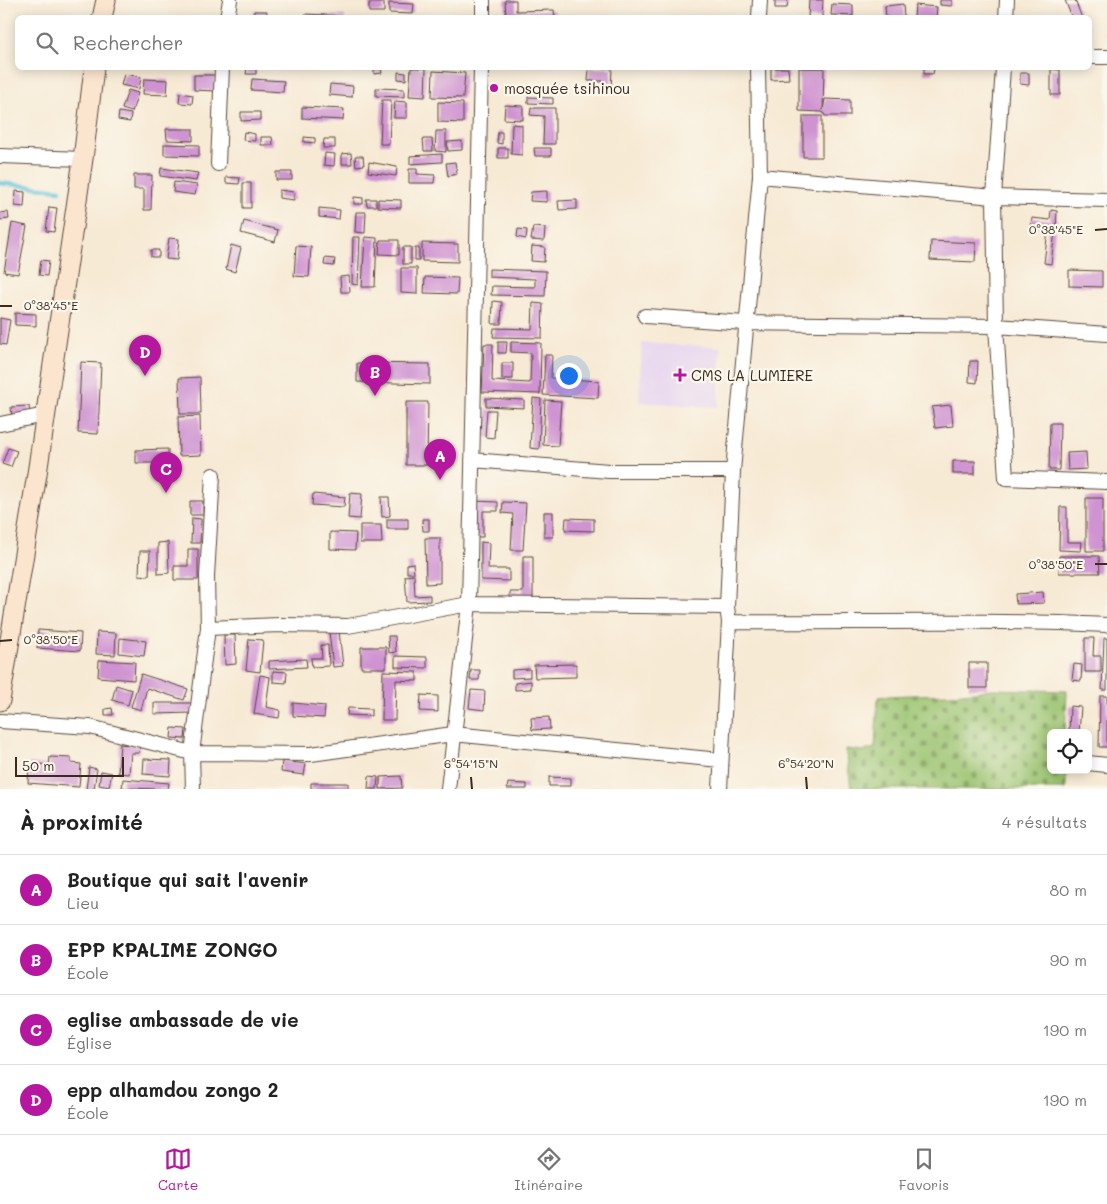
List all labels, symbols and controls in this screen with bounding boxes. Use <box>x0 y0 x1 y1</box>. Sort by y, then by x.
search box <box>15 15 1092 70</box>
icon: search <box>33 29 61 57</box>
text: Rechercher <box>73 30 183 55</box>
place label: mosquée tsihinou <box>504 78 630 98</box>
marker: mosquée tsihinou <box>488 82 500 94</box>
text: 0°38'45"E <box>1029 221 1083 237</box>
text: 0°38'45"E <box>24 297 78 313</box>
pin: D <box>129 335 161 376</box>
pin: B <box>359 355 391 396</box>
your location <box>556 363 582 389</box>
place label: CMS LA LUMIERE <box>691 365 814 385</box>
marker: CMS LA LUMIERE <box>673 368 687 382</box>
pin: A <box>424 439 456 480</box>
pin: C <box>150 452 182 493</box>
text: 0°38'50"E <box>1029 556 1083 572</box>
text: 0°38'50"E <box>24 631 78 647</box>
map controls <box>1047 729 1092 774</box>
button: locate <box>1047 729 1092 774</box>
scale bar <box>15 754 124 777</box>
text: 6°54'15"N <box>444 755 498 771</box>
text: 6°54'20"N <box>778 755 834 771</box>
text: 50 m <box>22 756 54 775</box>
text: À proximité <box>20 808 143 835</box>
text: 4 résultats <box>1002 811 1087 832</box>
text: Boutique qui sait l'avenir <box>67 867 308 892</box>
text: A <box>30 879 42 900</box>
text: 80 m <box>1050 879 1087 900</box>
text: Lieu <box>67 892 99 913</box>
text: EPP KPALIME ZONGO <box>67 937 278 962</box>
text: B <box>31 949 41 970</box>
text: 90 m <box>1050 949 1087 970</box>
text: École <box>67 962 109 983</box>
text: eglise ambassade de vie <box>67 1007 299 1032</box>
text: C <box>30 1019 42 1040</box>
text: 190 m <box>1043 1019 1087 1040</box>
text: Église <box>67 1032 112 1053</box>
text: epp alhamdou zongo 2 <box>67 1077 278 1102</box>
text: D <box>30 1089 42 1110</box>
text: 190 m <box>1043 1089 1087 1110</box>
text: École <box>67 1102 109 1123</box>
tab: Carte <box>158 1145 198 1194</box>
tab: Itinéraire <box>514 1145 583 1194</box>
tab: Favoris <box>899 1145 949 1194</box>

